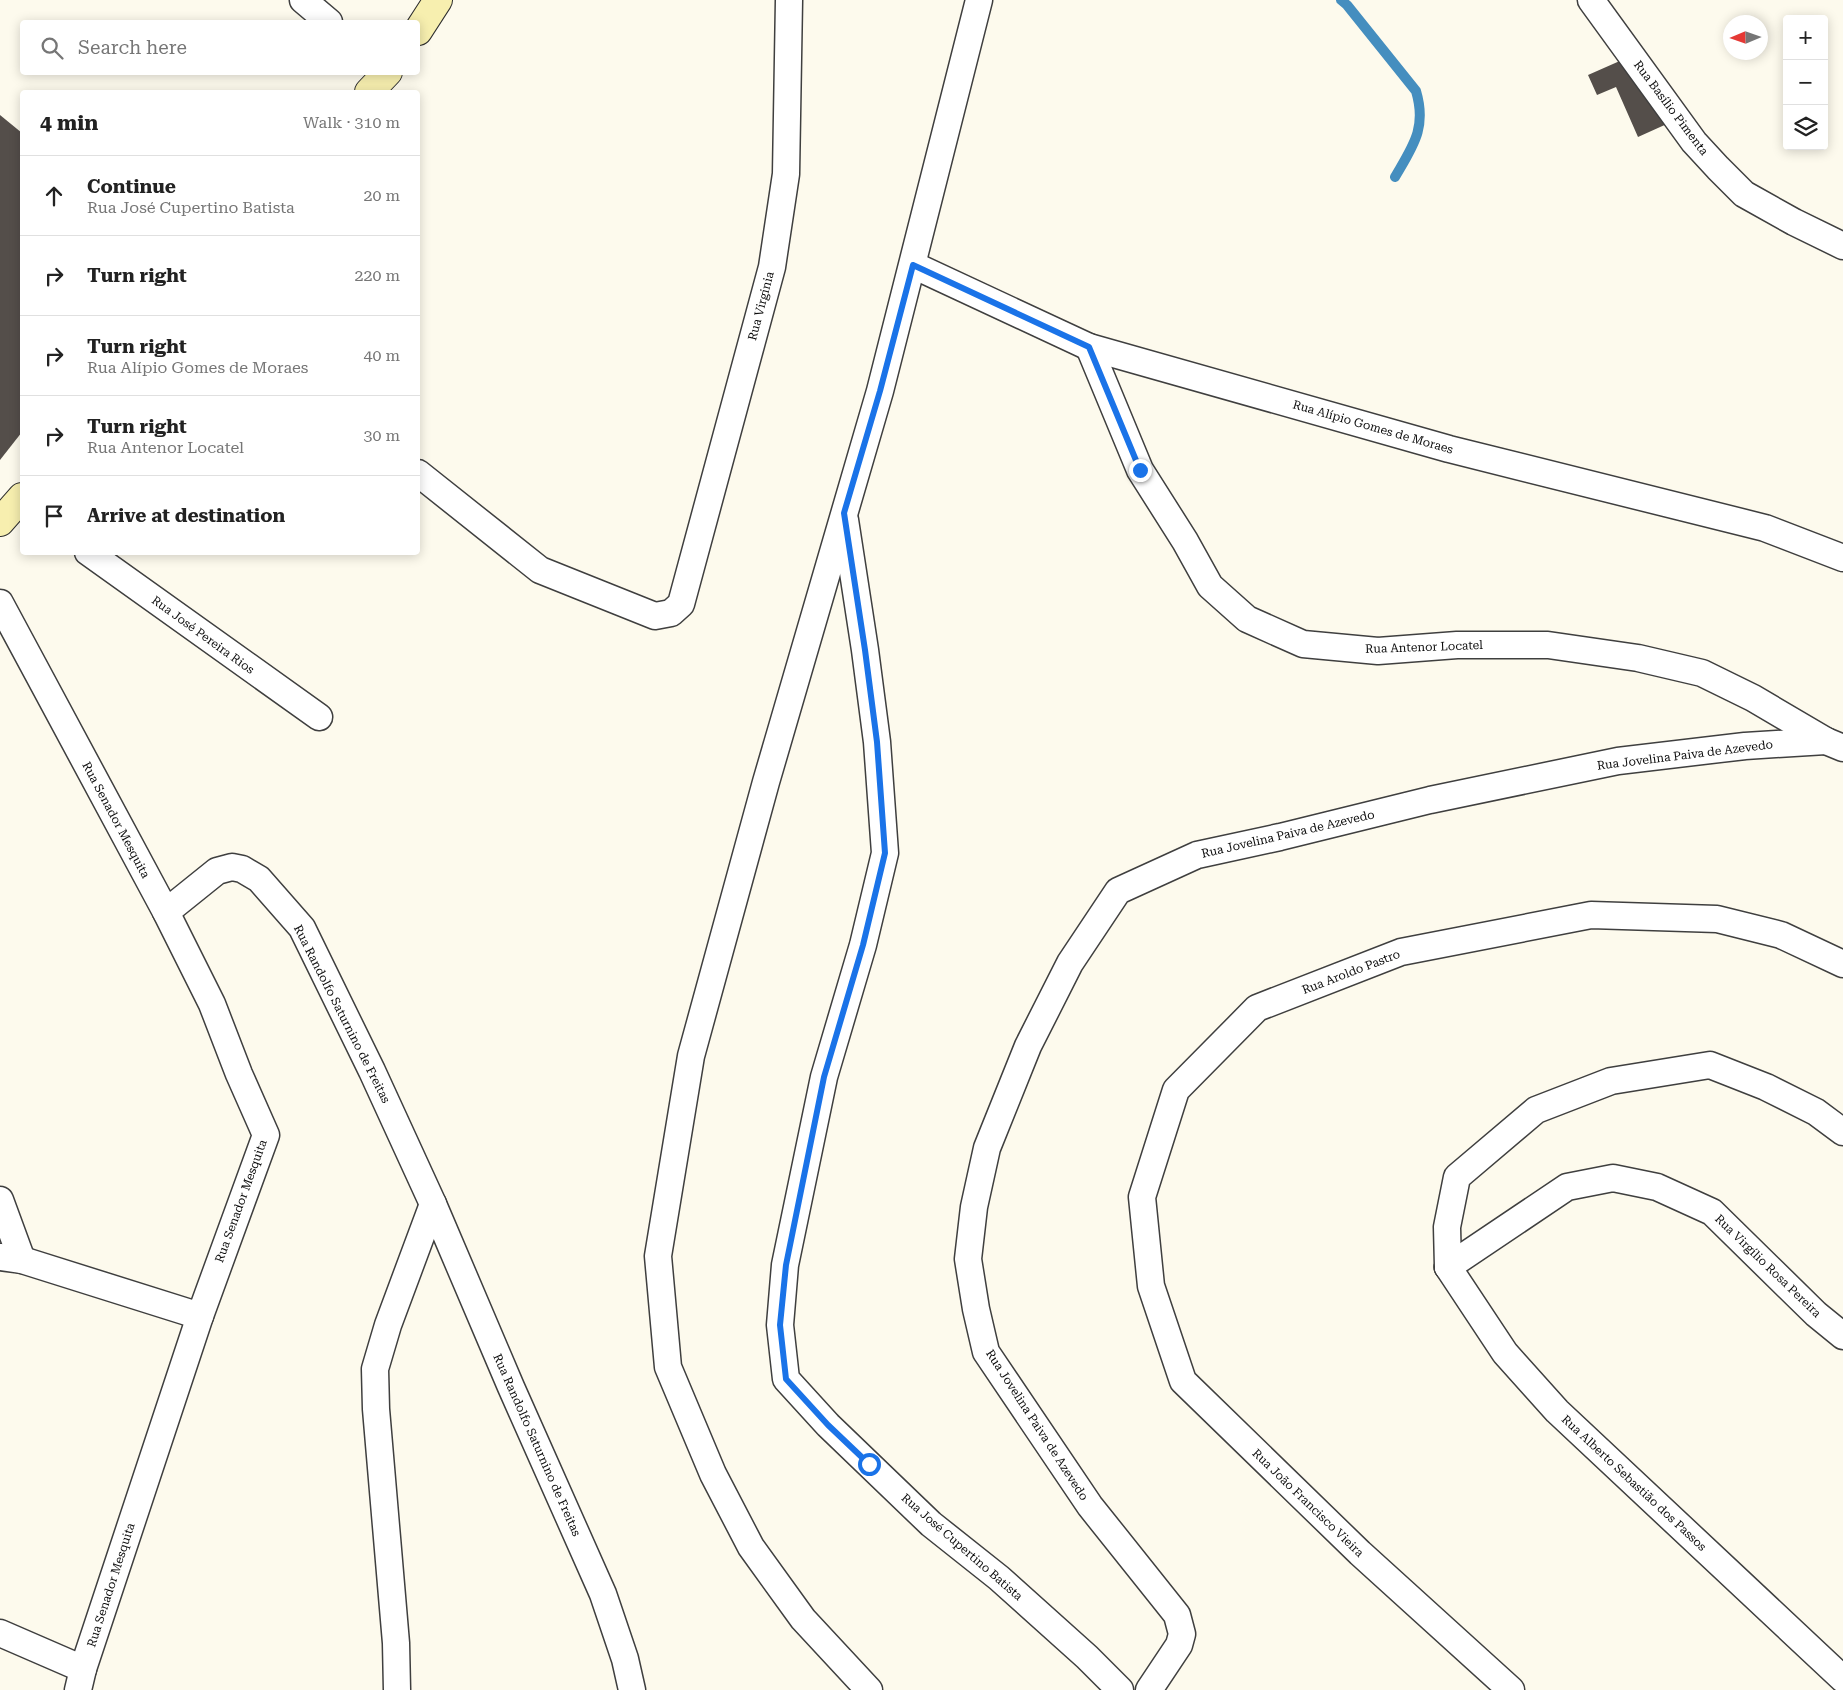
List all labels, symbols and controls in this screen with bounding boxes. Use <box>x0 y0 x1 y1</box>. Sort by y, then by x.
north arrow <box>1723 15 1768 60</box>
map controls <box>1783 15 1828 150</box>
button: + <box>1783 15 1828 60</box>
search box <box>20 20 420 75</box>
icon: search <box>38 34 66 62</box>
text: Search here <box>78 36 187 59</box>
street label: Rua Basílio Pimenta <box>1631 58 1711 158</box>
button: − <box>1783 60 1828 105</box>
button: layers <box>1783 105 1828 150</box>
text: 4 min <box>40 111 98 135</box>
text: Walk · 310 m <box>303 113 400 132</box>
text: Continue <box>87 175 176 198</box>
icon: ahead <box>40 182 68 210</box>
text: 20 m <box>363 186 400 205</box>
text: Rua José Cupertino Batista <box>87 198 295 217</box>
icon: right <box>40 262 68 290</box>
text: Turn right <box>87 264 187 287</box>
text: 220 m <box>354 266 400 285</box>
street label: Rua Virginia <box>745 270 777 342</box>
text: Turn right <box>87 335 187 358</box>
icon: right <box>40 342 68 370</box>
text: 40 m <box>363 346 400 365</box>
text: Rua Alípio Gomes de Moraes <box>87 358 308 377</box>
street label: Rua Alípio Gomes de Moraes <box>1291 397 1455 457</box>
text: Turn right <box>87 415 187 438</box>
icon: right <box>40 422 68 450</box>
text: 30 m <box>363 426 400 445</box>
text: Rua Antenor Locatel <box>87 438 244 457</box>
route end <box>1129 459 1152 482</box>
icon: arrive <box>40 502 68 530</box>
text: Arrive at destination <box>87 504 285 527</box>
street label: Rua José Pereira Rios <box>149 593 257 677</box>
street label: Rua Antenor Locatel <box>1365 638 1483 656</box>
street label: Rua Jovelina Paiva de Azevedo <box>1596 737 1774 773</box>
street label: Rua Senador Mesquita <box>79 759 153 881</box>
street label: Rua Jovelina Paiva de Azevedo <box>1200 807 1376 861</box>
street label: Rua Randolfo Saturnino de Freitas <box>291 923 393 1106</box>
street label: Rua Aroldo Pastro <box>1300 947 1402 997</box>
street label: Rua Senador Mesquita <box>212 1137 270 1264</box>
street label: Rua Virgílio Rosa Pereira <box>1712 1212 1824 1321</box>
street label: Rua Jovelina Paiva de Azevedo <box>983 1347 1091 1503</box>
street label: Rua Randolfo Saturnino de Freitas <box>490 1352 584 1539</box>
street label: Rua Alberto Sebastião dos Passos <box>1559 1412 1709 1554</box>
street label: Rua João Francisco Vieira <box>1249 1446 1367 1560</box>
route start <box>858 1453 881 1476</box>
street label: Rua José Cupertino Batista <box>899 1491 1026 1604</box>
street label: Rua Senador Mesquita <box>84 1521 138 1649</box>

